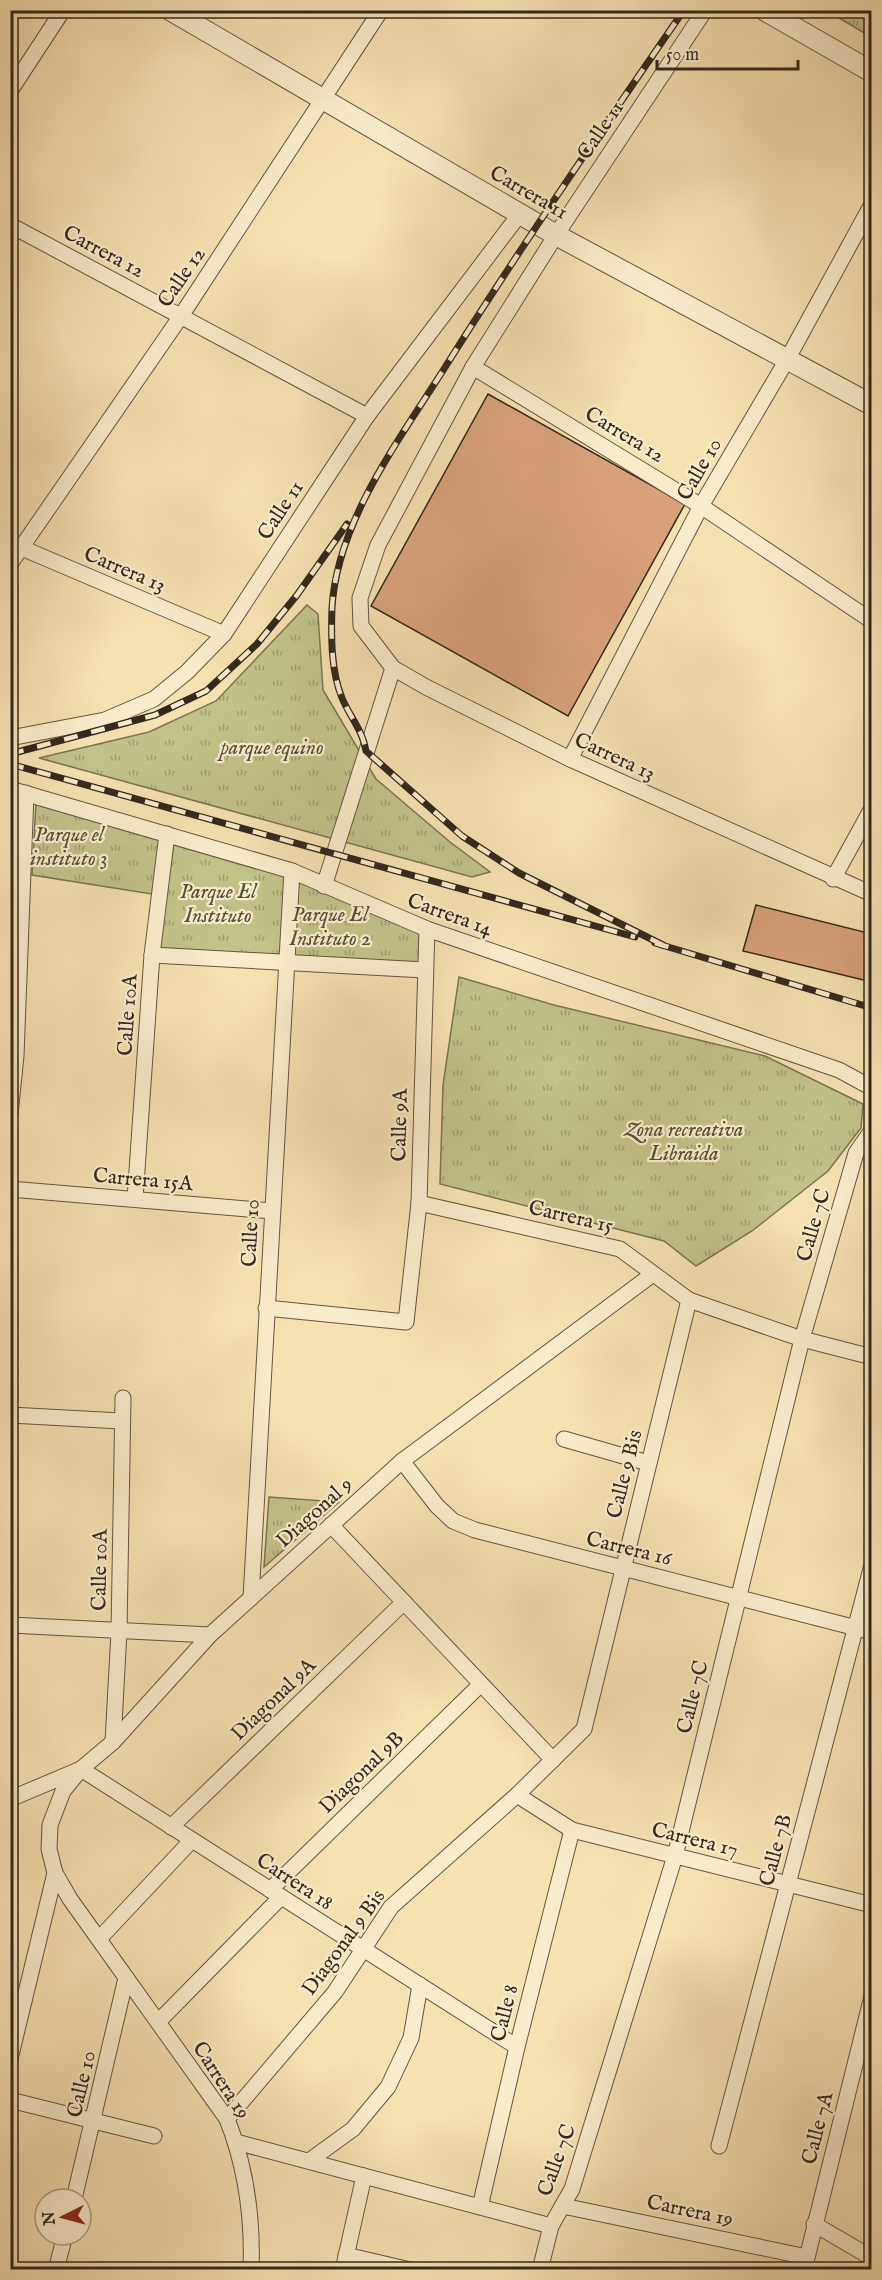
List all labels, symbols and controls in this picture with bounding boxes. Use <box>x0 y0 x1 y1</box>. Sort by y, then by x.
scale bar <box>657 33 798 71</box>
text: 50 m <box>666 44 699 67</box>
street label: Calle 11 <box>572 96 631 165</box>
street label: Carrera 11 <box>484 160 572 227</box>
street label: Carrera 12 <box>58 220 149 285</box>
street label: Calle 12 <box>152 242 212 313</box>
street label: Carrera 12 <box>579 401 669 470</box>
street label: Calle 10 <box>672 434 729 506</box>
street label: Calle 11 <box>252 476 310 546</box>
street label: Carrera 13 <box>79 541 169 600</box>
street label: Carrera 13 <box>570 727 659 788</box>
park label: parque equino <box>216 735 324 762</box>
park label: Parque el instituto 3 <box>30 822 108 873</box>
park label: Parque El Instituto <box>180 879 258 930</box>
street label: Carrera 14 <box>403 888 496 943</box>
park label: Parque El Instituto 2 <box>288 902 371 953</box>
street label: Calle 10A <box>112 972 145 1057</box>
street label: Calle 9A <box>386 1087 415 1162</box>
park label: Zona recreativa Libraida <box>623 1117 743 1168</box>
street label: Carrera 15A <box>92 1163 195 1198</box>
street label: Calle 7C <box>791 1186 838 1265</box>
street label: Carrera 15 <box>526 1195 616 1240</box>
street label: Calle 10 <box>236 1199 267 1268</box>
street label: Calle 9 Bis <box>601 1427 649 1521</box>
street label: Diagonal 9 <box>271 1472 359 1555</box>
street label: Carrera 16 <box>583 1526 675 1573</box>
street label: Calle 10A <box>86 1528 115 1611</box>
street label: Diagonal 9A <box>226 1652 323 1747</box>
street label: Calle 7C <box>671 1658 716 1737</box>
street label: Diagonal 9B <box>314 1726 410 1820</box>
street label: Calle 7B <box>754 1811 799 1889</box>
street label: Carrera 17 <box>649 1817 741 1864</box>
street label: Carrera 18 <box>251 1847 338 1917</box>
street label: Diagonal 9 Bis <box>296 1884 392 2002</box>
street label: Calle 8 <box>485 1982 526 2045</box>
street label: Carrera 19 <box>186 2037 256 2125</box>
street label: Calle 10 <box>62 2048 103 2120</box>
street label: Calle 7A <box>796 2089 841 2167</box>
street label: Calle 7C <box>532 2121 583 2200</box>
north arrow <box>33 2187 93 2247</box>
street label: Carrera 19 <box>644 2189 735 2234</box>
text: N <box>39 2210 61 2227</box>

